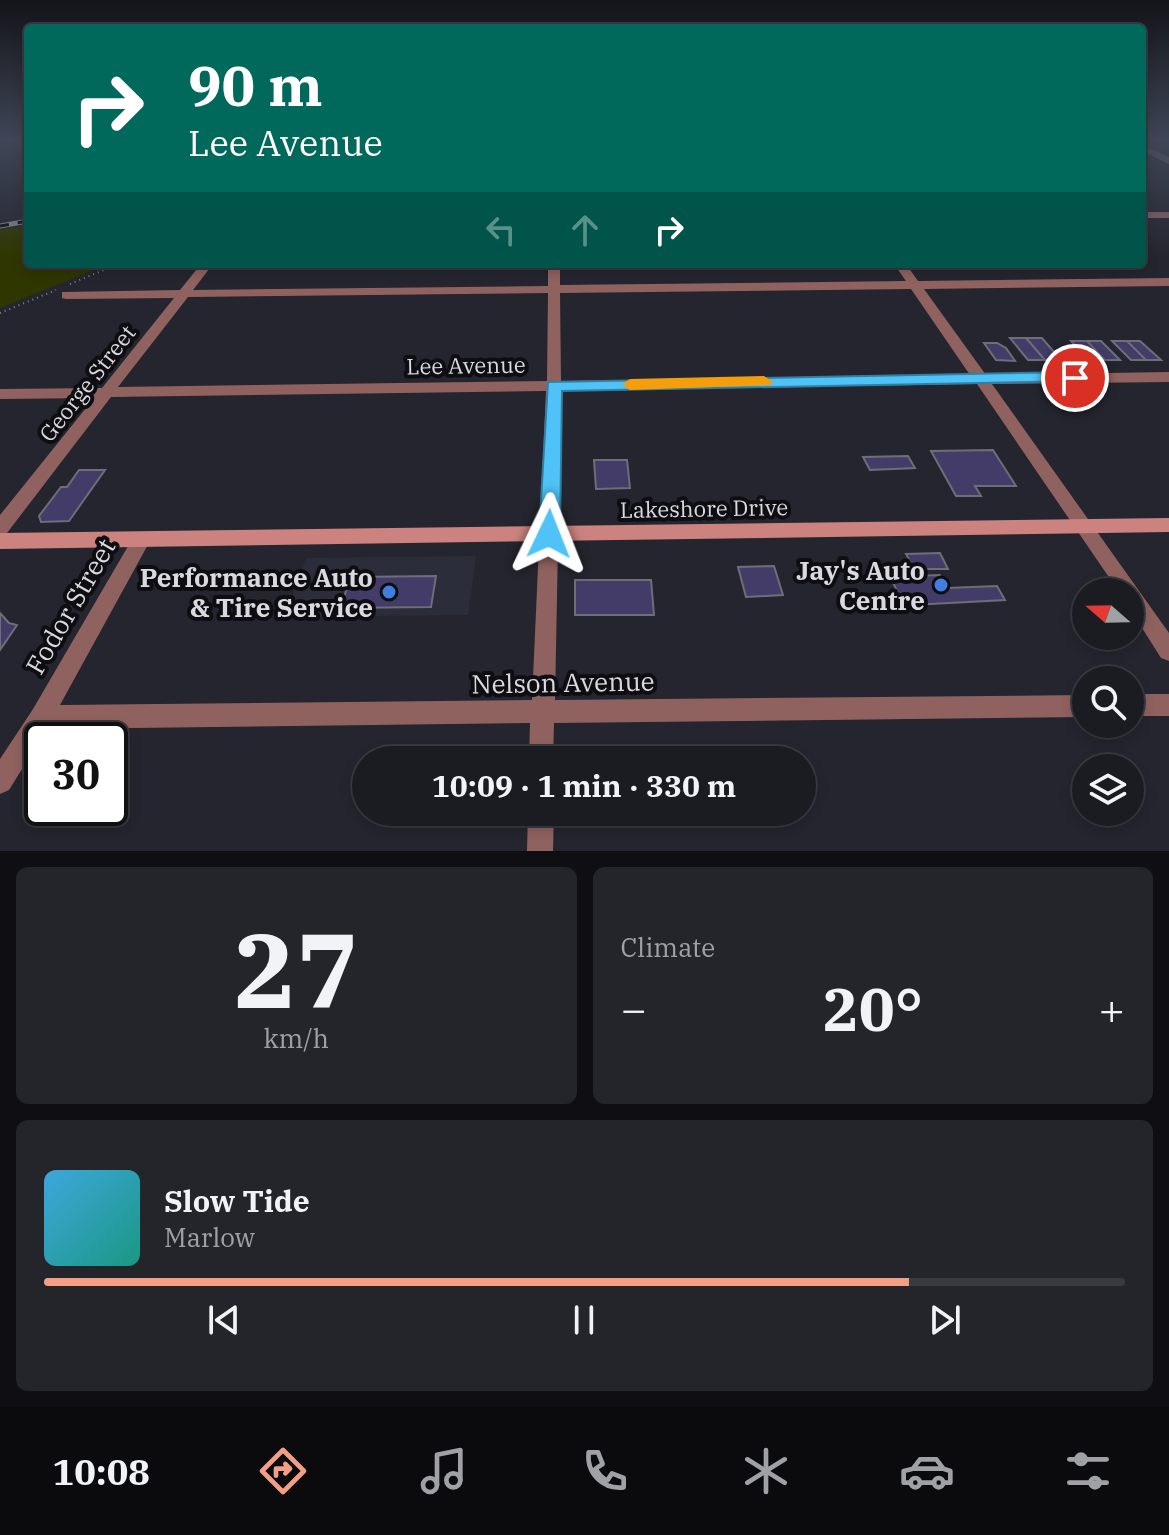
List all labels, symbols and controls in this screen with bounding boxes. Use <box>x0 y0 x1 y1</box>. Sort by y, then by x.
text: 90 m <box>188 49 323 121</box>
icon: right <box>56 56 160 160</box>
text: Lee Avenue <box>188 119 383 166</box>
icon: left <box>479 208 523 252</box>
icon: ahead <box>563 208 607 252</box>
icon: right <box>647 208 691 252</box>
street label: George Street <box>32 319 142 447</box>
pin <box>1041 344 1109 412</box>
street label: Lee Avenue <box>406 349 526 381</box>
icon: arrive <box>1053 356 1097 400</box>
position arrow <box>507 492 591 576</box>
street label: Lakeshore Drive <box>620 492 788 524</box>
street label: Fodor Street <box>17 532 123 680</box>
place label: Jay's Auto Centre <box>796 553 925 617</box>
place label: Performance Auto & Tire Service <box>140 560 373 624</box>
marker: Jay's Auto Centre <box>932 576 950 594</box>
north arrow <box>1072 578 1144 650</box>
map controls <box>1072 578 1144 826</box>
marker: Performance Auto & Tire Service <box>380 583 398 601</box>
street label: Nelson Avenue <box>471 663 655 701</box>
button: search <box>1072 666 1144 738</box>
speed limit sign: 30 <box>24 722 128 826</box>
button: layers <box>1072 754 1144 826</box>
text: 10:09 · 1 min · 330 m <box>432 766 736 805</box>
text: 27 <box>234 901 359 1037</box>
text: Climate <box>621 930 715 964</box>
text: 20° <box>823 969 923 1048</box>
text: − <box>621 980 647 1037</box>
text: + <box>1099 980 1125 1037</box>
text: km/h <box>263 1021 329 1055</box>
text: Slow Tide <box>164 1181 310 1220</box>
text: Marlow <box>164 1220 255 1254</box>
icon: previous <box>202 1298 246 1342</box>
icon: pause <box>562 1298 606 1342</box>
icon: next <box>923 1298 967 1342</box>
icon: directions <box>255 1443 311 1499</box>
icon: music <box>416 1443 472 1499</box>
icon: phone <box>577 1443 633 1499</box>
icon: climate <box>738 1443 794 1499</box>
icon: car <box>899 1443 955 1499</box>
icon: filters <box>1060 1443 1116 1499</box>
text: 10:08 <box>53 1448 150 1495</box>

